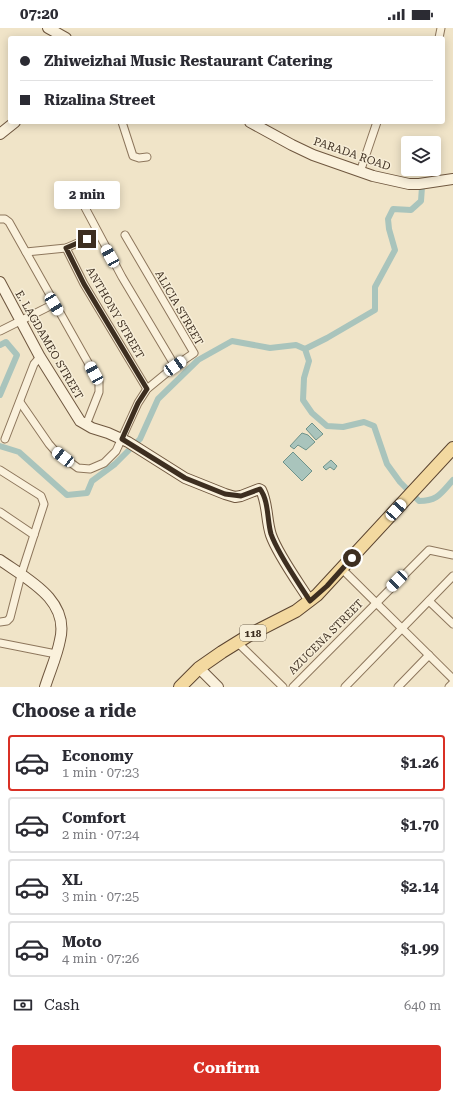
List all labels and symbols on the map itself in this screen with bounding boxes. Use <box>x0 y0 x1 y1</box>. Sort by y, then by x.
street label: PARADA ROAD <box>312 135 392 173</box>
callout: 2 min <box>54 181 120 209</box>
route end <box>78 230 96 248</box>
car <box>99 243 121 269</box>
street label: ANTHONY STREET <box>83 265 147 361</box>
street label: ALICIA STREET <box>152 268 206 348</box>
street label: E. LAGDAMEO STREET <box>13 288 85 402</box>
car <box>43 291 65 317</box>
car <box>162 354 188 378</box>
car <box>83 360 105 386</box>
car <box>50 445 76 469</box>
car <box>384 497 408 523</box>
route start <box>343 549 361 567</box>
car <box>384 568 410 594</box>
street label: AZUCENA STREET <box>286 597 366 677</box>
road number: 118 <box>240 625 266 641</box>

